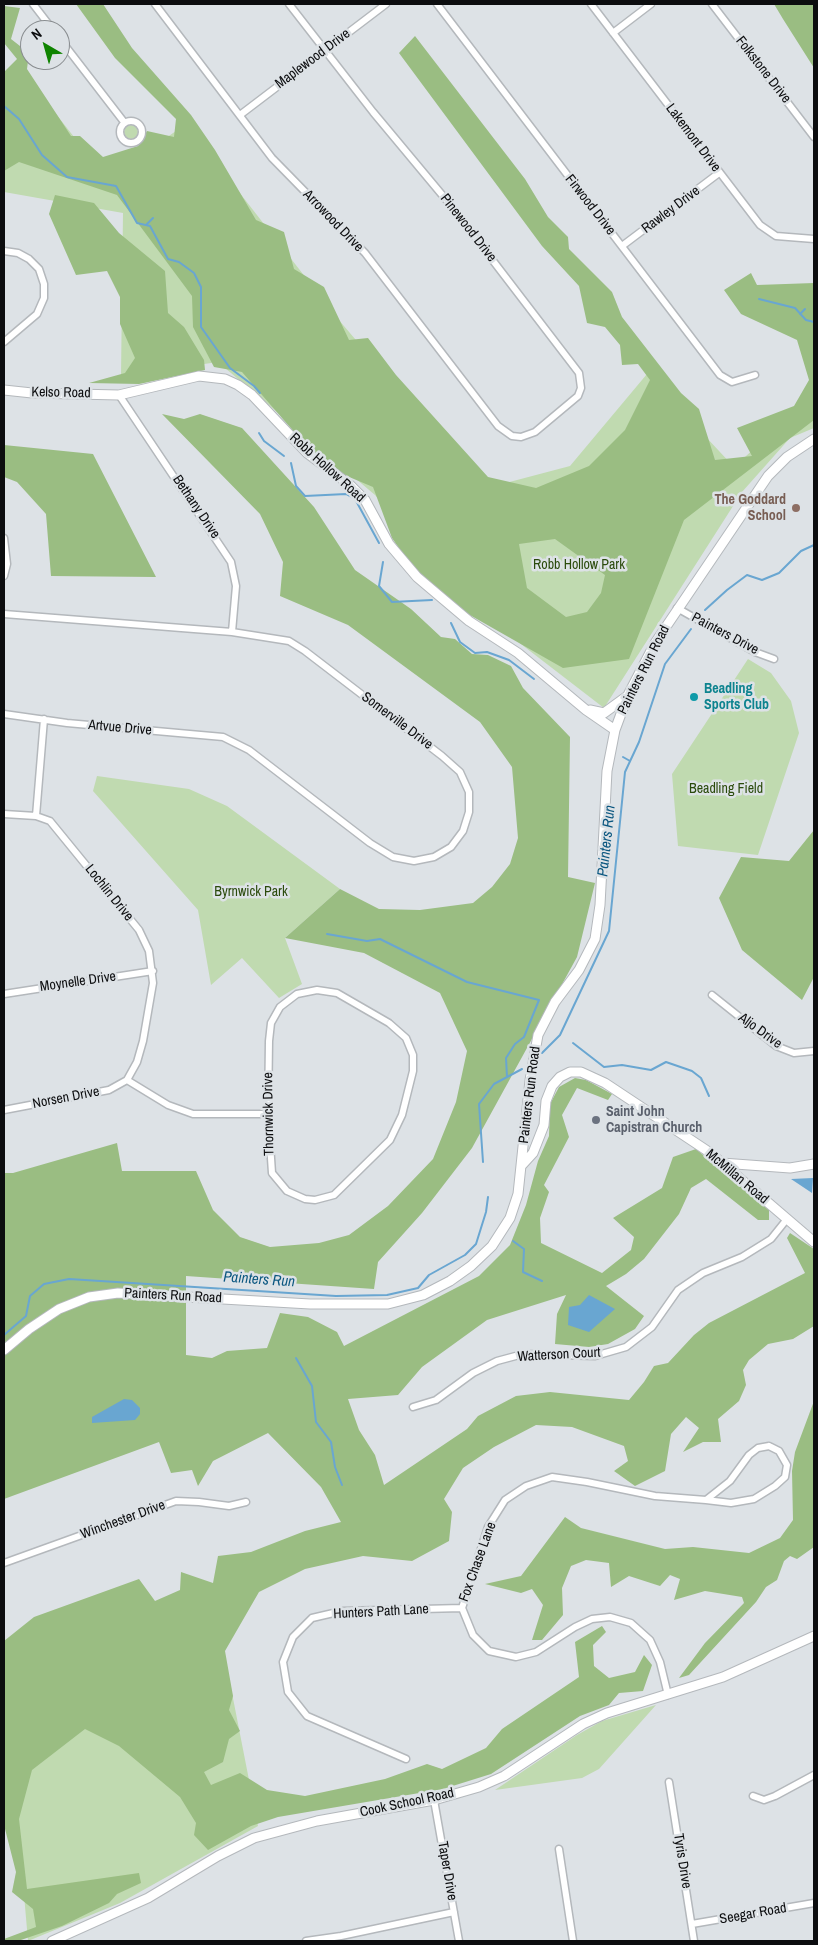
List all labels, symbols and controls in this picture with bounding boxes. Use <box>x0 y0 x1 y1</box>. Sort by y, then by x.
north arrow <box>20 20 70 70</box>
text: N <box>28 24 45 44</box>
street label: Maplewood Drive <box>272 25 354 93</box>
street label: Folkstone Drive <box>732 33 794 107</box>
street label: Lakemont Drive <box>662 101 724 175</box>
street label: Firwood Drive <box>561 171 619 239</box>
street label: Rawley Drive <box>639 183 703 237</box>
street label: Arrowood Drive <box>299 186 367 256</box>
street label: Pinewood Drive <box>436 191 500 265</box>
street label: Kelso Road <box>31 384 91 402</box>
street label: Robb Hollow Road <box>286 430 368 506</box>
street label: Bethany Drive <box>169 472 223 542</box>
place label: The Goddard School <box>715 492 786 524</box>
marker: The Goddard School <box>790 502 802 514</box>
park label: Robb Hollow Park <box>533 557 625 573</box>
street label: Painters Drive <box>689 609 761 659</box>
street label: Painters Run Road <box>614 623 674 717</box>
place label: Beadling Sports Club <box>704 681 769 714</box>
street label: Somerville Drive <box>358 689 436 753</box>
marker: Beadling Sports Club <box>688 691 700 703</box>
street label: Artvue Drive <box>87 717 153 739</box>
park label: Beadling Field <box>689 781 763 797</box>
water label: Painters Run <box>594 804 620 878</box>
street label: Lochlin Drive <box>81 861 137 925</box>
park label: Byrnwick Park <box>214 884 288 900</box>
street label: Moynelle Drive <box>39 968 117 996</box>
street label: Aljo Drive <box>735 1010 785 1052</box>
street label: Painters Run Road <box>516 1046 544 1144</box>
street label: Thornwick Drive <box>260 1072 278 1156</box>
street label: Norsen Drive <box>31 1083 101 1113</box>
place label: Saint John Capistran Church <box>606 1104 702 1136</box>
marker: Saint John Capistran Church <box>590 1114 602 1126</box>
street label: McMillan Road <box>702 1146 772 1208</box>
water label: Painters Run <box>223 1269 295 1291</box>
street label: Painters Run Road <box>124 1285 222 1307</box>
street label: Watterson Court <box>517 1344 601 1366</box>
street label: Winchester Drive <box>78 1497 168 1543</box>
street label: Fox Chase Lane <box>456 1520 500 1604</box>
street label: Hunters Path Lane <box>333 1601 429 1623</box>
street label: Cook School Road <box>358 1785 456 1821</box>
street label: Tyris Drive <box>669 1832 695 1890</box>
street label: Taper Drive <box>434 1840 460 1902</box>
street label: Seegar Road <box>718 1900 788 1928</box>

